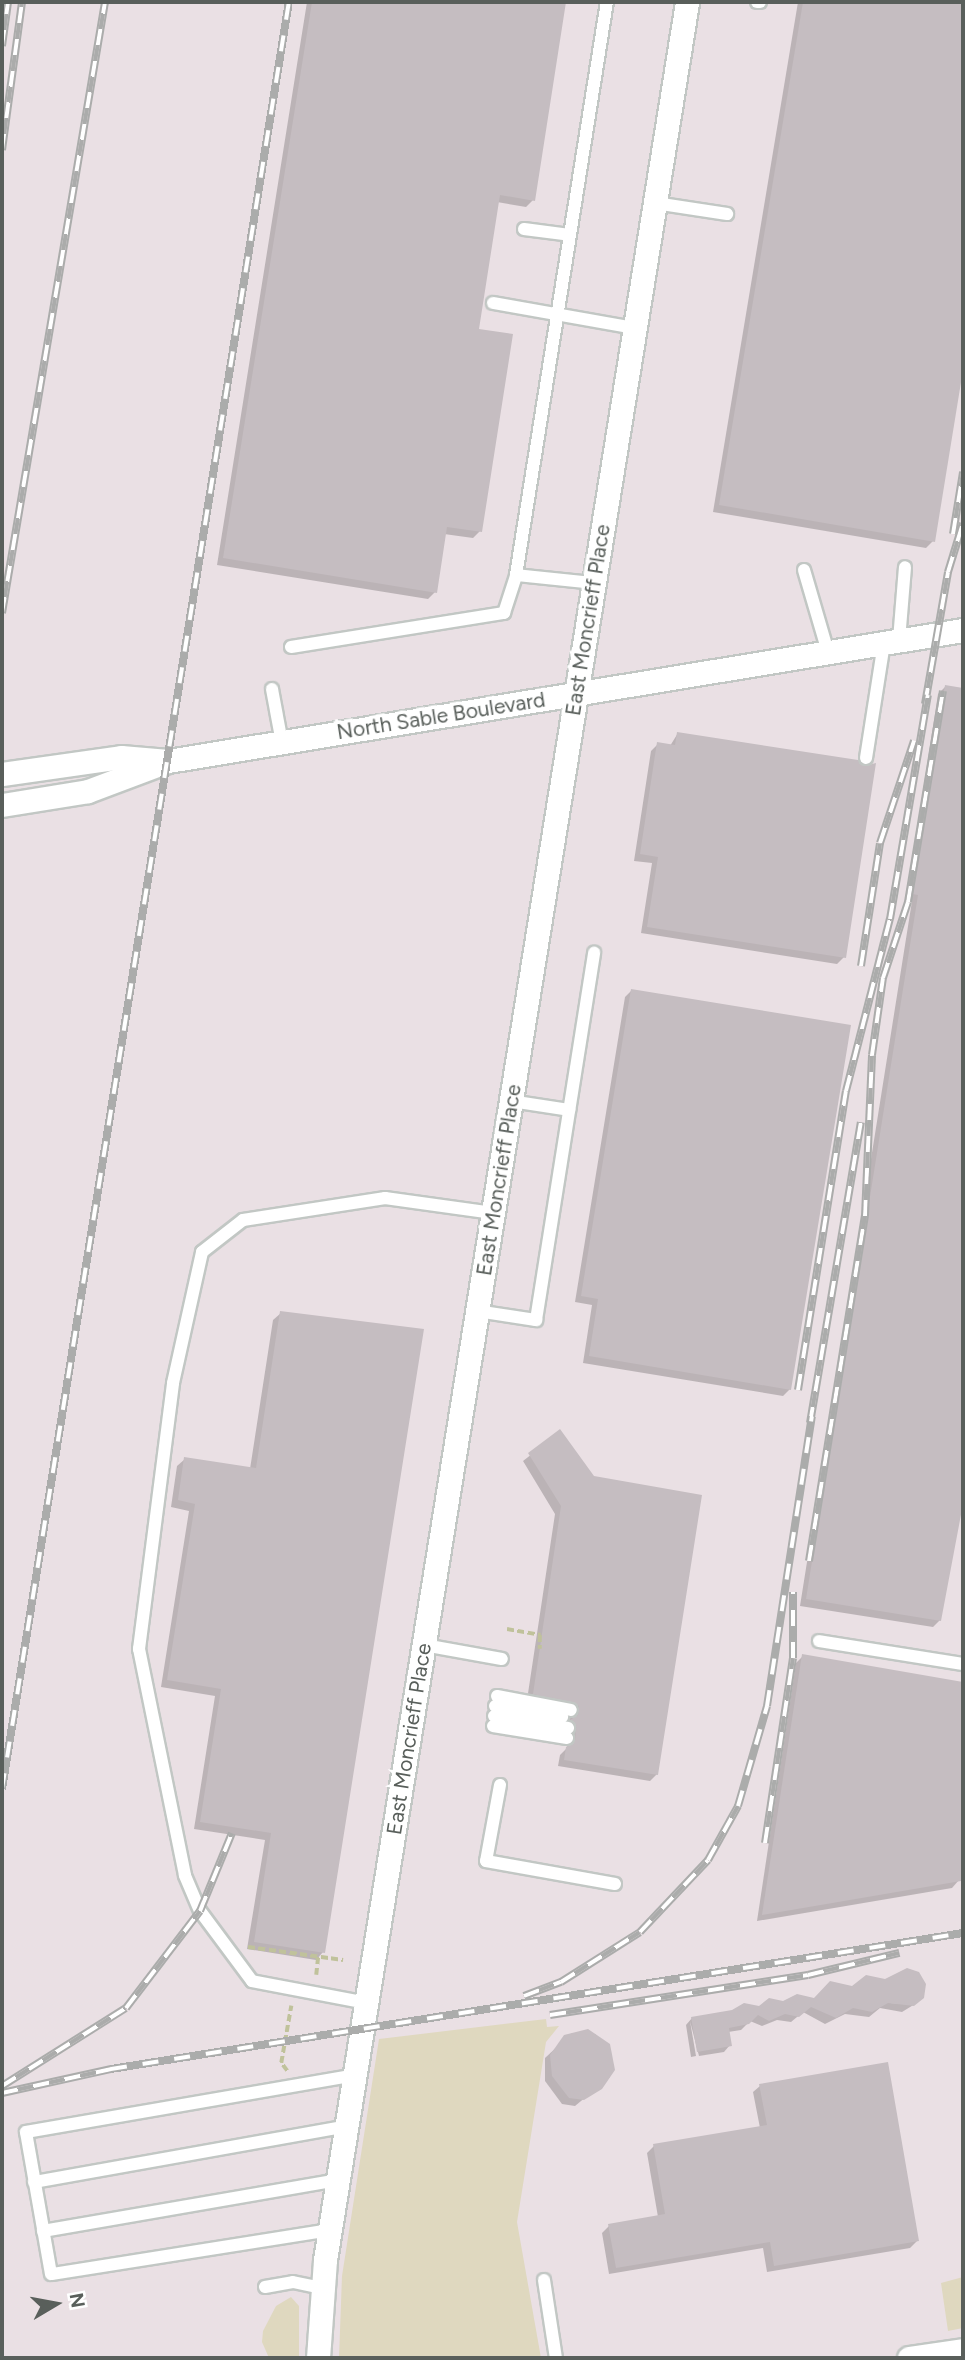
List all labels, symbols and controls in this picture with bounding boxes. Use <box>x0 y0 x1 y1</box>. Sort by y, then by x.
street label: East Moncrieff Place <box>560 522 616 718</box>
street label: North Sable Boulevard <box>335 687 547 745</box>
street label: East Moncrieff Place <box>471 1082 527 1278</box>
street label: East Moncrieff Place <box>381 1641 437 1837</box>
north arrow <box>21 2269 91 2339</box>
text: N <box>65 2291 90 2309</box>

